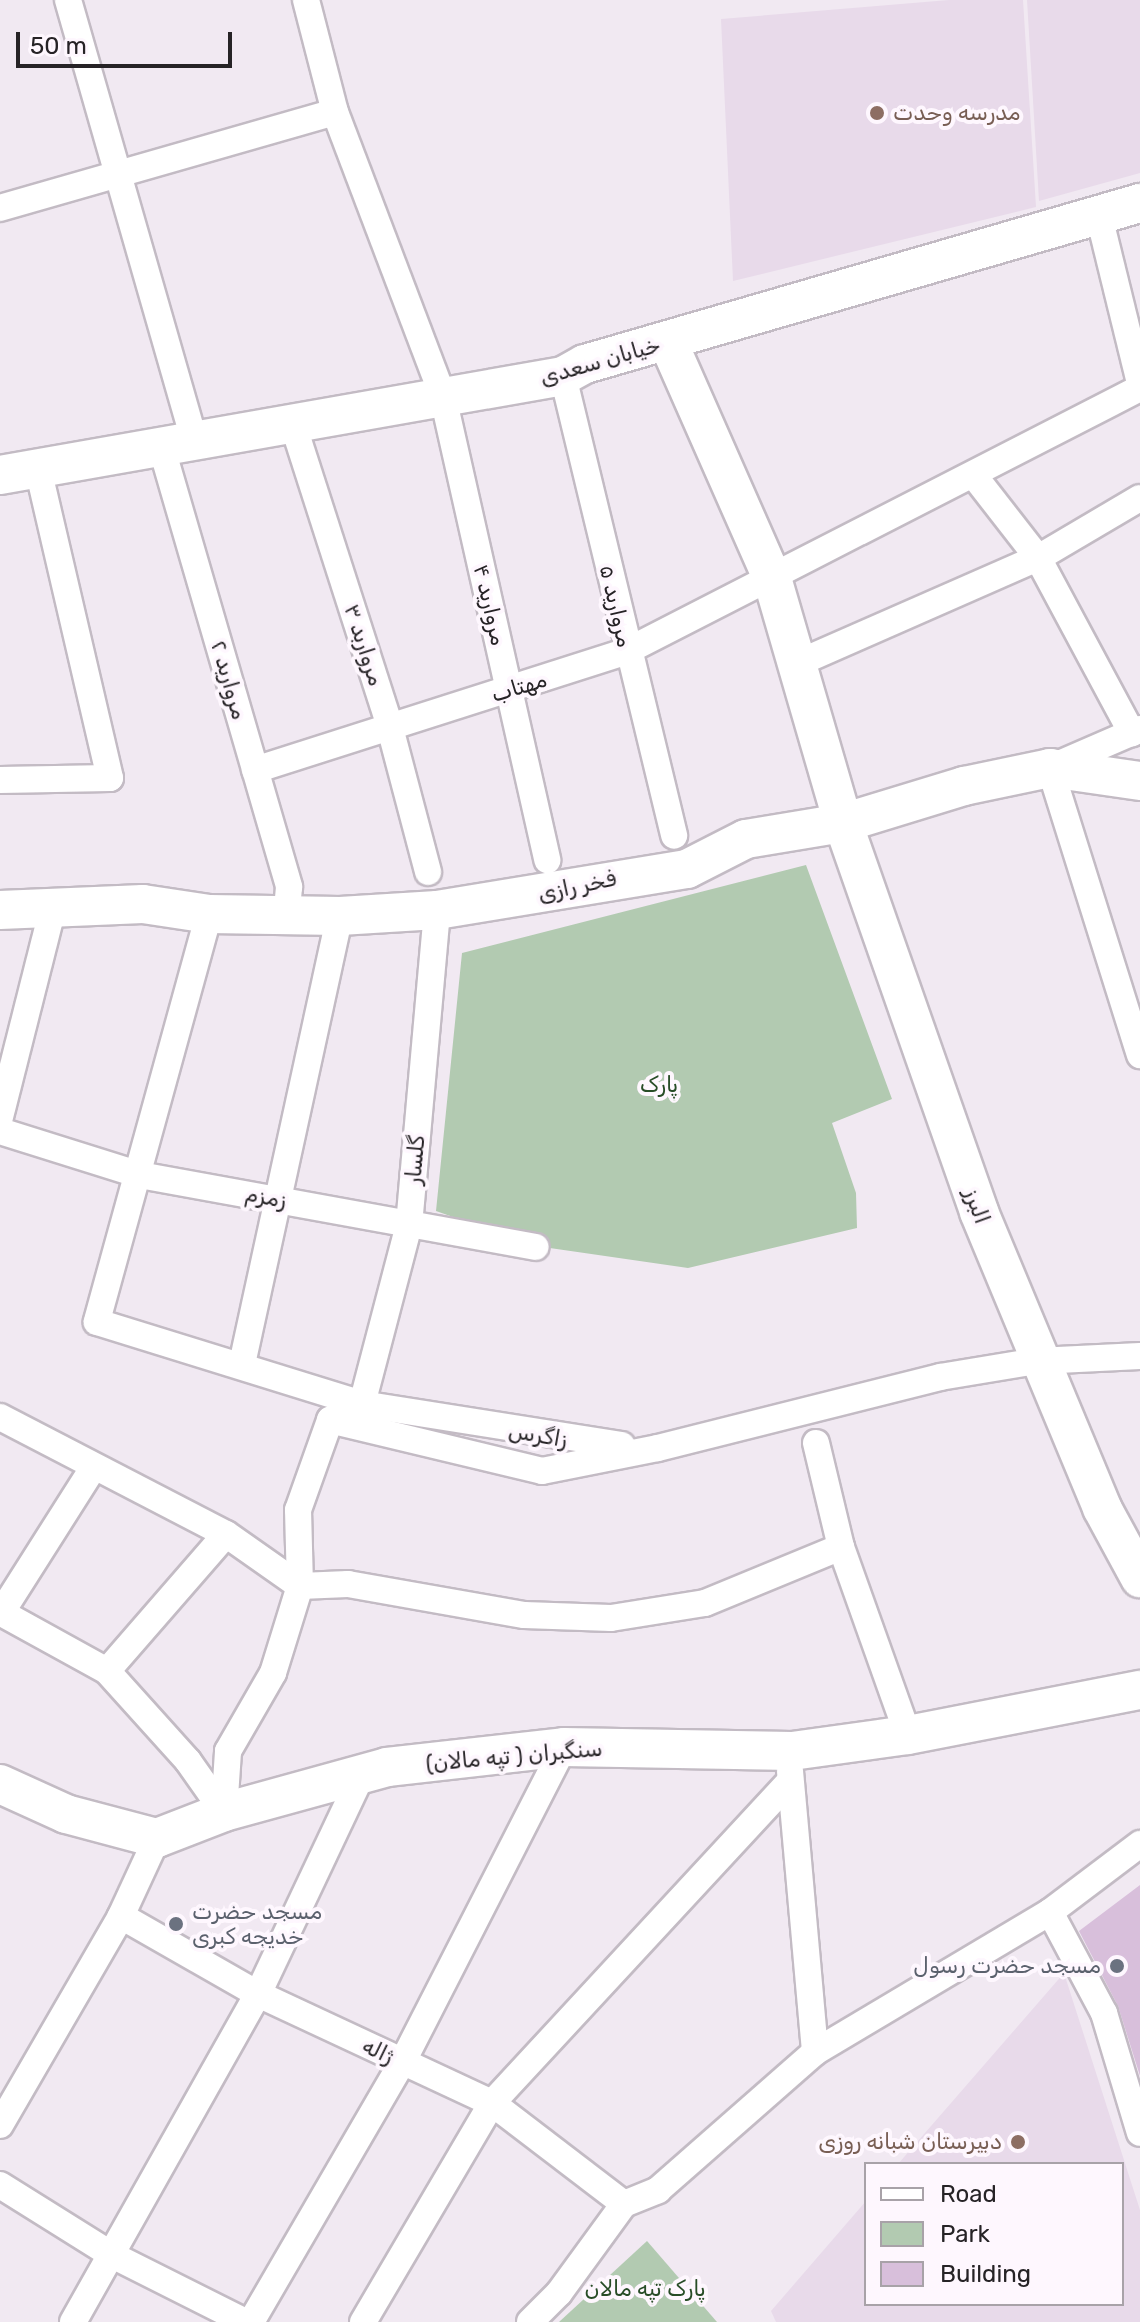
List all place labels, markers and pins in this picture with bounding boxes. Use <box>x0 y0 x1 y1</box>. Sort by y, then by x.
place label: مدرسه وحدت <box>893 100 1021 126</box>
marker: مدرسه وحدت <box>868 104 886 122</box>
place label: مسجد حضرت خدیجه کبری <box>192 1898 322 1950</box>
marker: مسجد حضرت خدیجه کبری <box>167 1915 185 1933</box>
place label: مسجد حضرت رسول <box>913 1953 1101 1979</box>
marker: مسجد حضرت رسول <box>1108 1957 1126 1975</box>
place label: دبیرستان شبانه روزی <box>818 2129 1002 2155</box>
marker: دبیرستان شبانه روزی <box>1009 2133 1027 2151</box>

